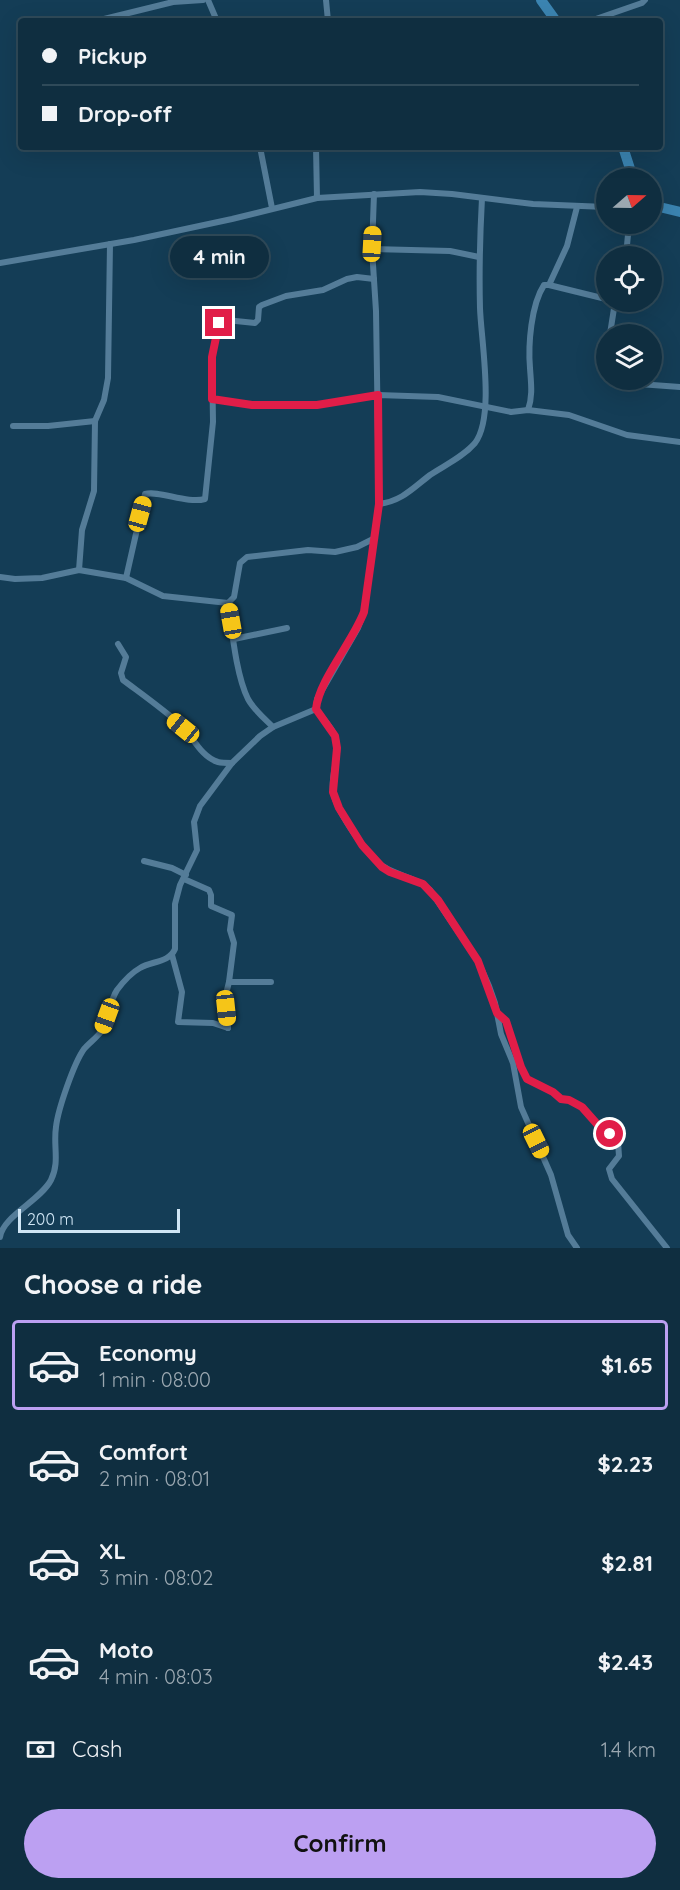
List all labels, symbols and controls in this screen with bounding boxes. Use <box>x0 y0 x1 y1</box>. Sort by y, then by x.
text: Pickup <box>78 42 147 70</box>
text: Drop-off <box>78 100 172 128</box>
north arrow <box>596 168 662 234</box>
map controls <box>596 168 662 390</box>
car <box>362 226 382 262</box>
callout: 4 min <box>170 236 268 278</box>
text: 4 min <box>193 244 246 269</box>
button: locate <box>596 246 662 312</box>
route end <box>205 309 232 336</box>
button: layers <box>596 324 662 390</box>
car <box>127 494 153 534</box>
car <box>219 602 243 640</box>
car <box>163 710 203 746</box>
car <box>215 989 237 1027</box>
car <box>92 996 122 1036</box>
route start <box>596 1120 623 1147</box>
car <box>520 1121 552 1161</box>
scale bar <box>18 1206 180 1234</box>
text: 200 m <box>27 1209 74 1229</box>
text: Choose a ride <box>24 1267 202 1301</box>
icon: car <box>27 1338 81 1392</box>
text: Economy <box>99 1339 197 1367</box>
text: $1.65 <box>601 1351 653 1379</box>
text: 1 min · 08:00 <box>99 1367 211 1392</box>
icon: car <box>27 1437 81 1491</box>
text: Comfort <box>99 1438 188 1466</box>
text: $2.23 <box>598 1450 653 1478</box>
text: 2 min · 08:01 <box>99 1466 210 1491</box>
icon: car <box>27 1536 81 1590</box>
text: XL <box>99 1537 126 1565</box>
text: $2.81 <box>601 1549 653 1577</box>
text: 3 min · 08:02 <box>99 1565 213 1590</box>
icon: car <box>27 1635 81 1689</box>
text: Moto <box>99 1636 153 1664</box>
text: $2.43 <box>598 1648 653 1676</box>
text: 4 min · 08:03 <box>99 1664 213 1689</box>
icon: cash <box>24 1733 57 1766</box>
text: Cash <box>72 1735 123 1763</box>
text: 1.4 km <box>601 1737 656 1762</box>
button: Confirm <box>24 1809 656 1878</box>

